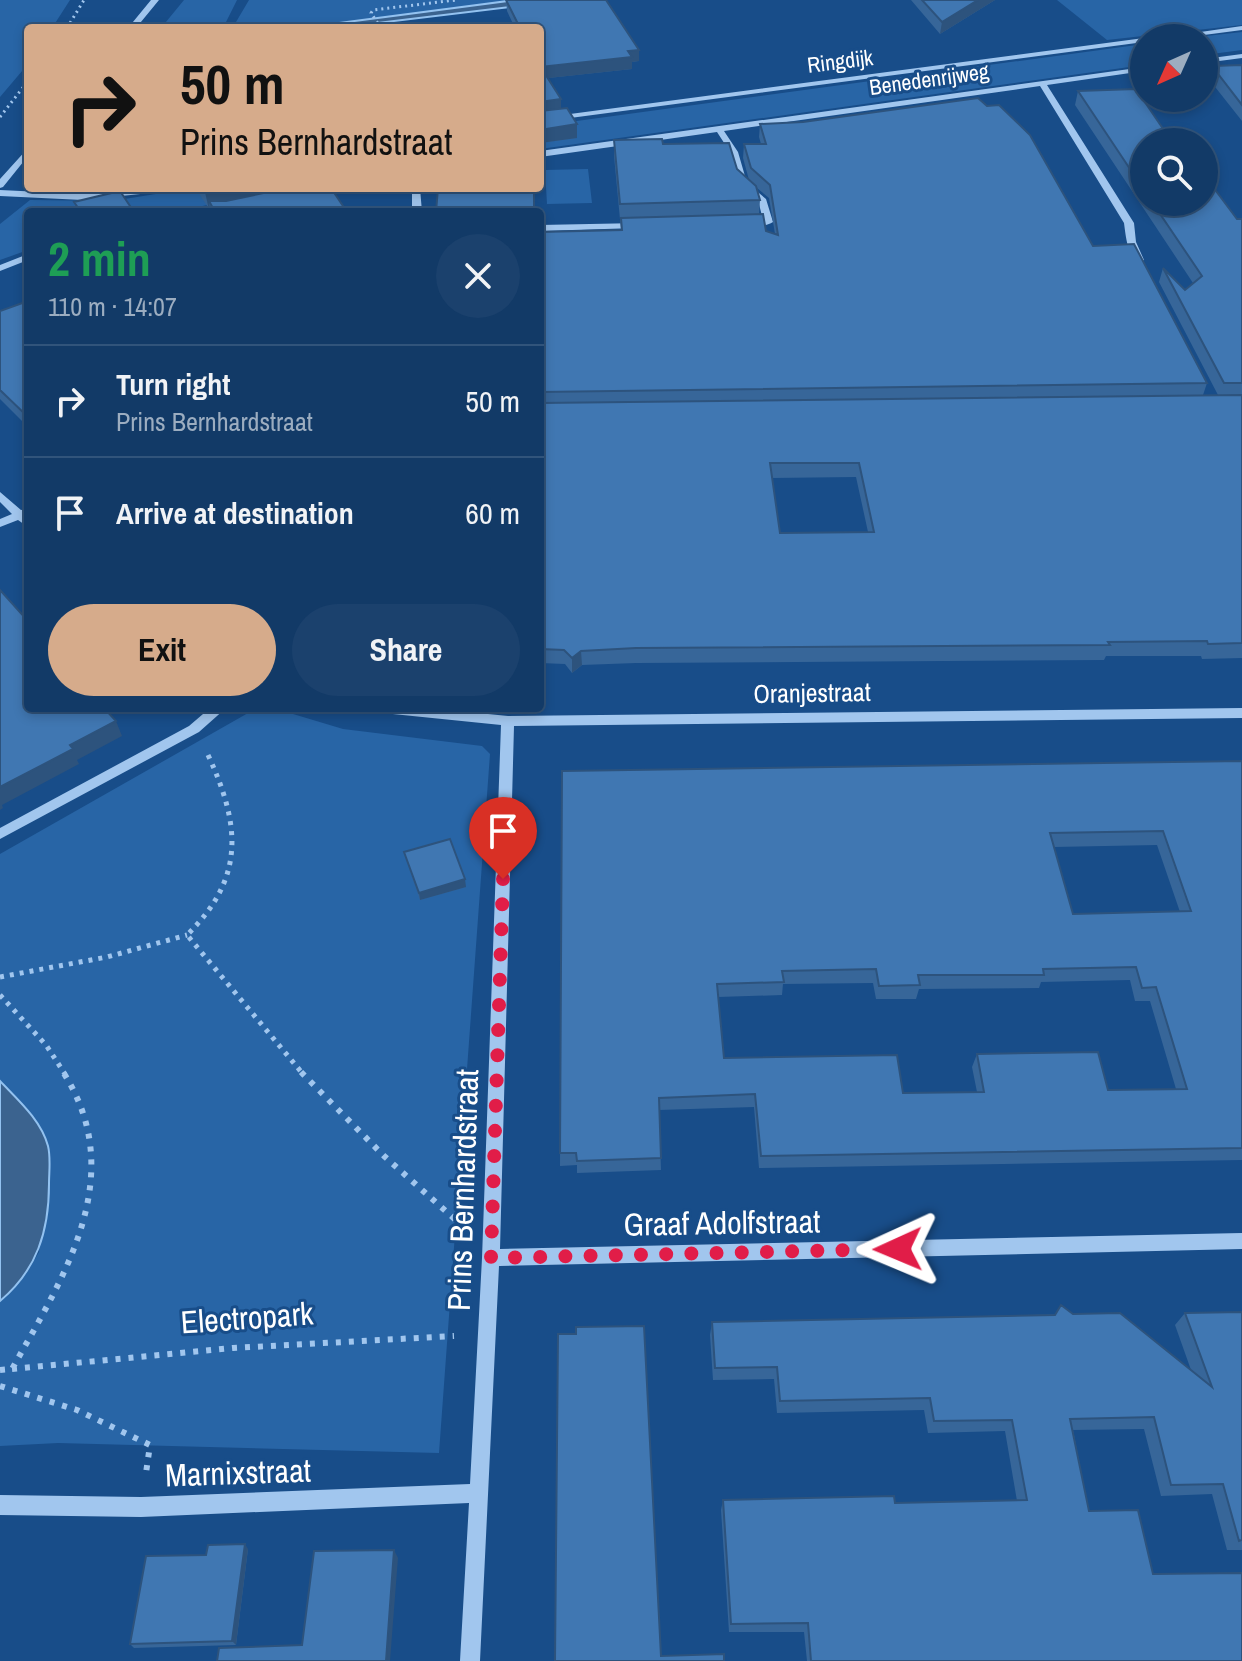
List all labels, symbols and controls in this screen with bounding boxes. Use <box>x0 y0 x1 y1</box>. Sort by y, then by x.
north arrow <box>1130 24 1218 112</box>
map controls <box>1130 24 1218 216</box>
street label: Ringdijk <box>805 42 876 80</box>
text: 50 m <box>180 46 285 121</box>
icon: right <box>48 56 152 160</box>
street label: Benedenrijweg <box>867 56 991 102</box>
text: Prins Bernhardstraat <box>180 118 452 166</box>
button: search <box>1130 128 1218 216</box>
text: 2 min <box>48 226 151 291</box>
button: close <box>436 234 520 318</box>
text: 110 m · 14:07 <box>48 289 177 324</box>
text: Turn right <box>116 364 230 404</box>
icon: right <box>48 379 92 423</box>
text: 50 m <box>465 381 520 421</box>
text: Prins Bernhardstraat <box>116 404 313 439</box>
icon: arrive <box>48 491 92 535</box>
text: Arrive at destination <box>116 493 354 533</box>
text: 60 m <box>465 493 520 533</box>
button: Exit <box>48 604 276 696</box>
button: Share <box>292 604 520 696</box>
street label: Oranjestraat <box>753 674 871 711</box>
pin <box>469 797 537 879</box>
icon: arrive <box>481 809 525 853</box>
street label: Prins Bernhardstraat <box>437 1068 488 1312</box>
street label: Graaf Adolfstraat <box>623 1199 821 1246</box>
position arrow <box>856 1207 940 1291</box>
street label: Electropark <box>179 1291 316 1344</box>
street label: Marnixstraat <box>164 1448 312 1497</box>

